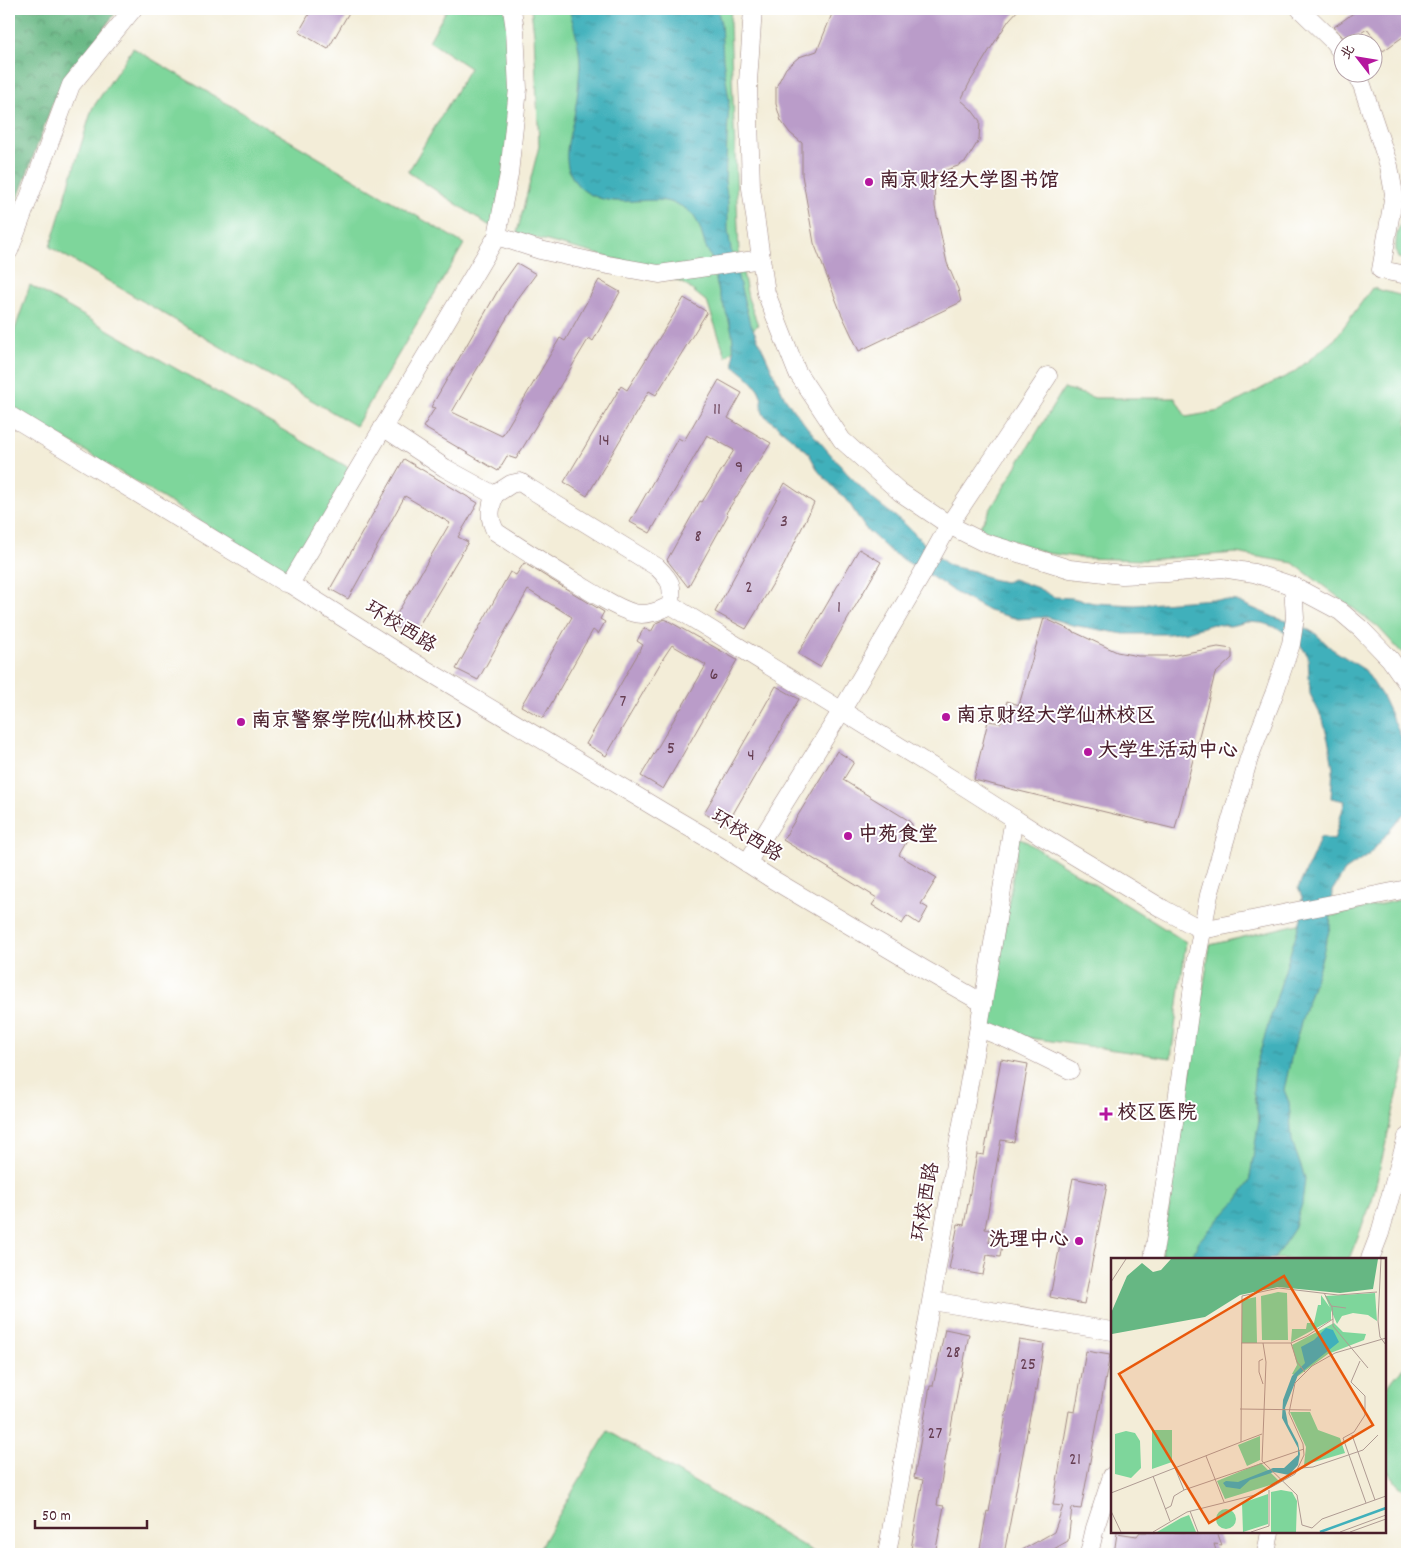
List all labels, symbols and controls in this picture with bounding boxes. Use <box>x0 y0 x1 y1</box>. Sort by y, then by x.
north arrow <box>1334 32 1384 82</box>
text: 北 <box>1336 41 1361 63</box>
place label: 南京财经大学图书馆 <box>879 168 1059 196</box>
marker: 南京财经大学图书馆 <box>863 176 875 188</box>
house number: 11 <box>713 398 721 423</box>
house number: 14 <box>598 429 610 454</box>
house number: 9 <box>735 456 743 481</box>
house number: 3 <box>780 510 788 535</box>
house number: 8 <box>694 525 702 550</box>
house number: 2 <box>745 576 753 601</box>
street label: 环校西路 <box>359 595 442 662</box>
house number: 1 <box>837 596 841 621</box>
house number: 6 <box>710 663 718 688</box>
house number: 7 <box>620 690 627 715</box>
place label: 南京财经大学仙林校区 <box>956 703 1156 731</box>
place label: 南京警察学院(仙林校区) <box>251 708 461 736</box>
marker: 南京财经大学仙林校区 <box>940 711 952 723</box>
marker: 南京警察学院(仙林校区) <box>235 716 247 728</box>
house number: 5 <box>667 737 675 762</box>
place label: 大学生活动中心 <box>1098 738 1238 766</box>
house number: 4 <box>747 744 755 769</box>
marker: 大学生活动中心 <box>1082 746 1094 758</box>
street label: 环校西路 <box>705 804 788 871</box>
place label: 中苑食堂 <box>858 822 938 850</box>
marker: 中苑食堂 <box>842 830 854 842</box>
place label: 校区医院 <box>1117 1100 1197 1128</box>
marker: 校区医院 <box>1099 1107 1113 1121</box>
street label: 环校西路 <box>906 1159 948 1244</box>
place label: 洗理中心 <box>989 1227 1069 1255</box>
marker: 洗理中心 <box>1073 1235 1085 1247</box>
inset map <box>1111 1258 1386 1533</box>
house number: 28 <box>945 1341 961 1366</box>
house number: 25 <box>1020 1353 1036 1378</box>
house number: 27 <box>928 1422 942 1447</box>
house number: 21 <box>1069 1448 1081 1473</box>
scale bar <box>35 1498 148 1530</box>
text: 50 m <box>42 1506 71 1528</box>

